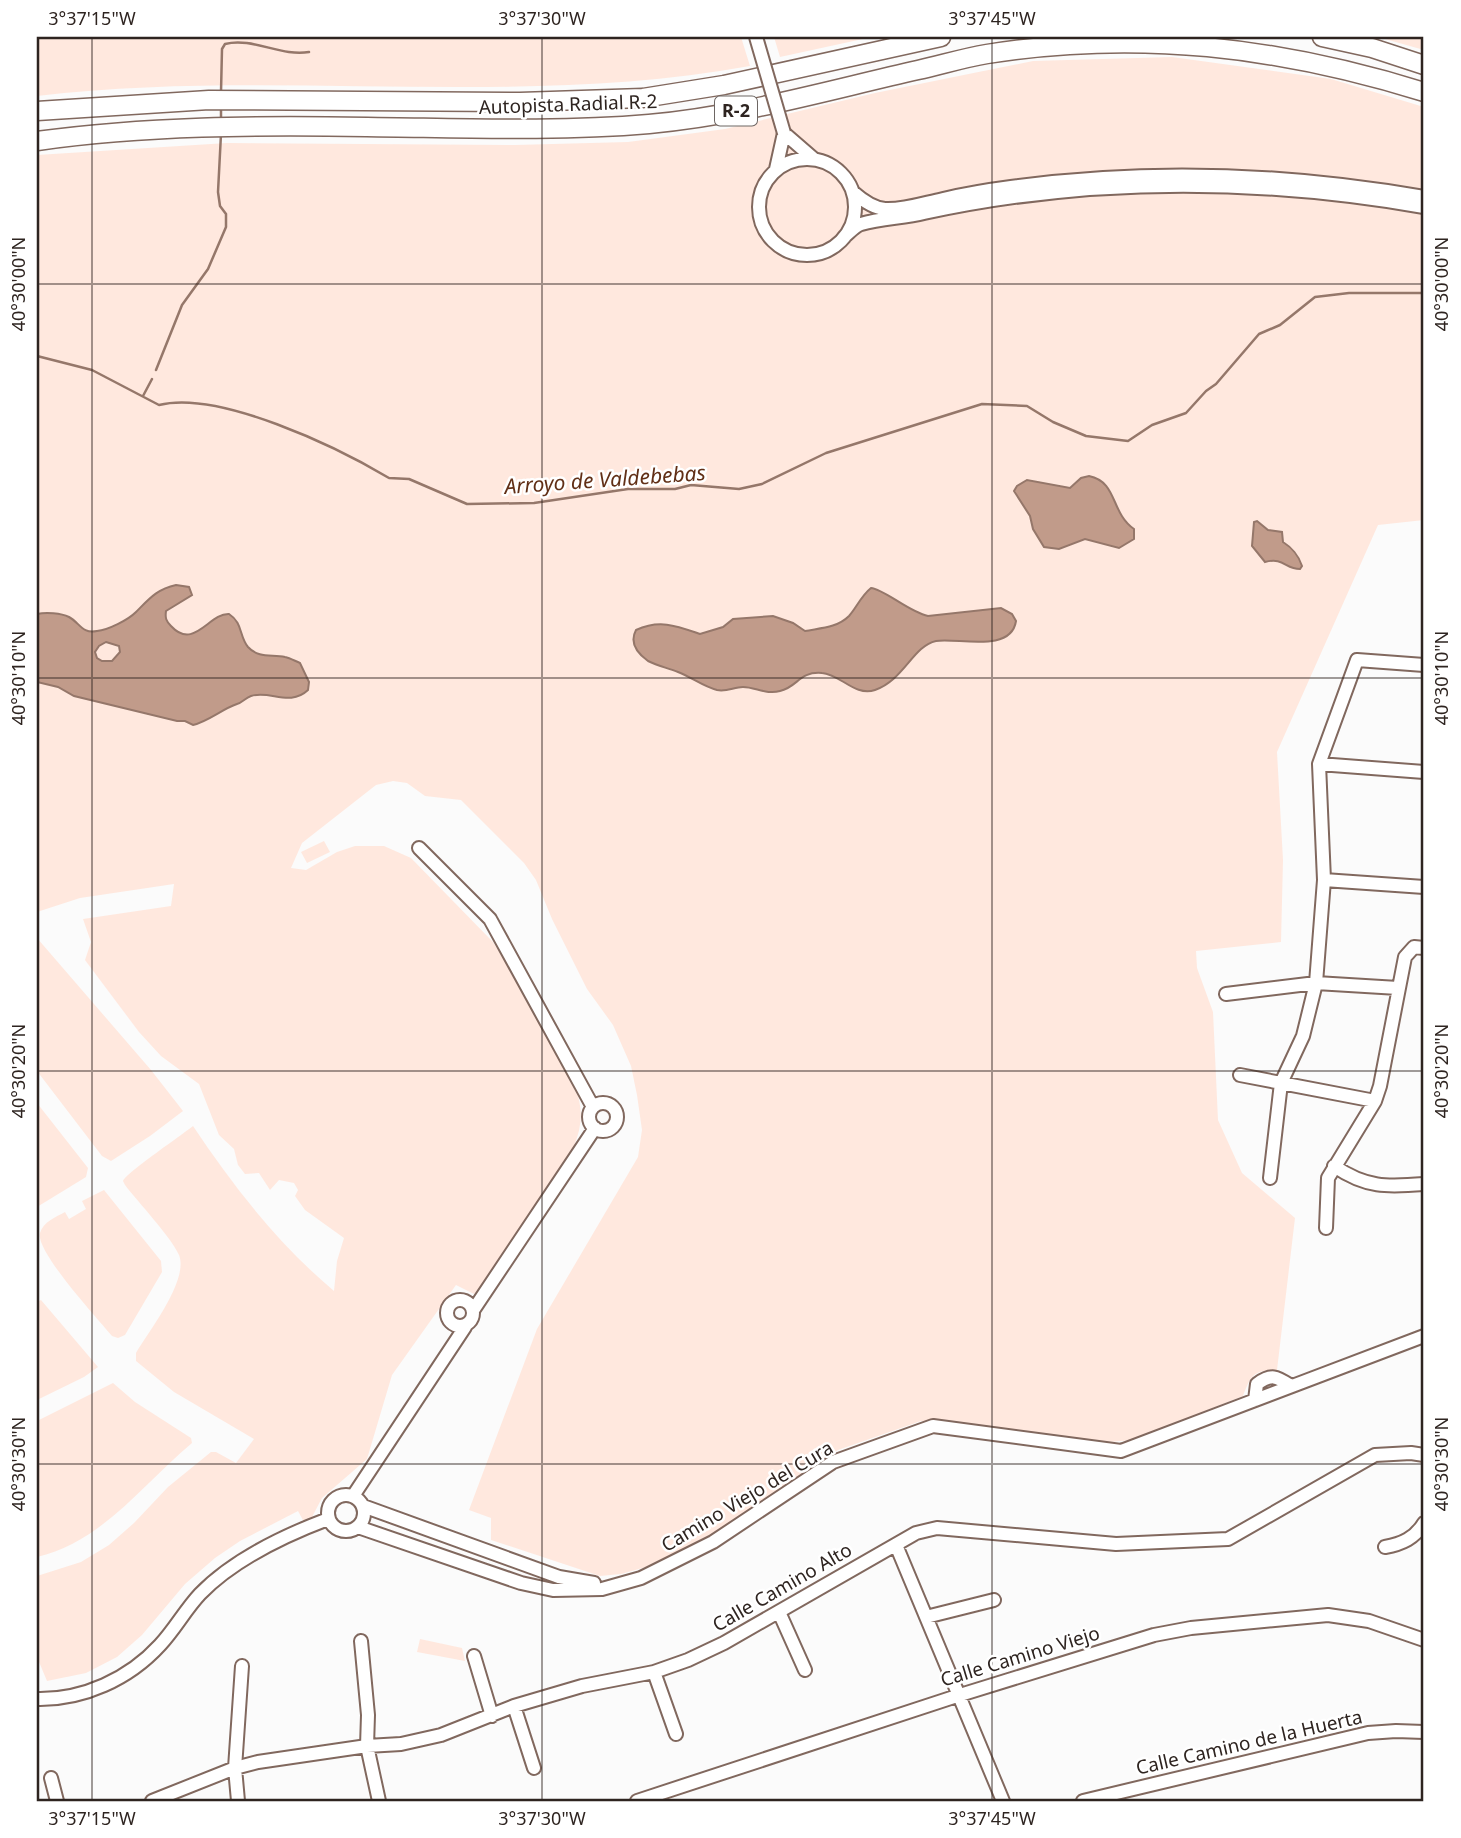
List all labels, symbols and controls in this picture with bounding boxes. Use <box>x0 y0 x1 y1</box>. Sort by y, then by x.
text: 3°37'15"W <box>48 6 136 30</box>
text: 3°37'30"W <box>498 6 586 30</box>
text: 3°37'45"W <box>948 6 1036 30</box>
street label: Autopista Radial R-2 <box>478 88 658 120</box>
road number: R-2 <box>715 96 757 126</box>
text: 40°30'00"N <box>6 237 30 331</box>
text: 40°30'00"N <box>1429 237 1453 331</box>
water label: Arroyo de Valdebebas <box>501 458 706 500</box>
text: 40°30'10"N <box>6 631 30 725</box>
text: 40°30'10"N <box>1429 631 1453 725</box>
text: 40°30'20"N <box>6 1024 30 1118</box>
text: 40°30'20"N <box>1429 1024 1453 1118</box>
text: 40°30'30"N <box>6 1417 30 1511</box>
text: 40°30'30"N <box>1429 1417 1453 1511</box>
street label: Camino Viejo del Cura <box>656 1434 838 1558</box>
street label: Calle Camino Alto <box>707 1536 857 1638</box>
street label: Calle Camino Viejo <box>937 1619 1103 1693</box>
street label: Calle Camino de la Huerta <box>1133 1703 1365 1781</box>
text: 3°37'15"W <box>48 1806 136 1830</box>
text: 3°37'30"W <box>498 1806 586 1830</box>
text: 3°37'45"W <box>948 1806 1036 1830</box>

